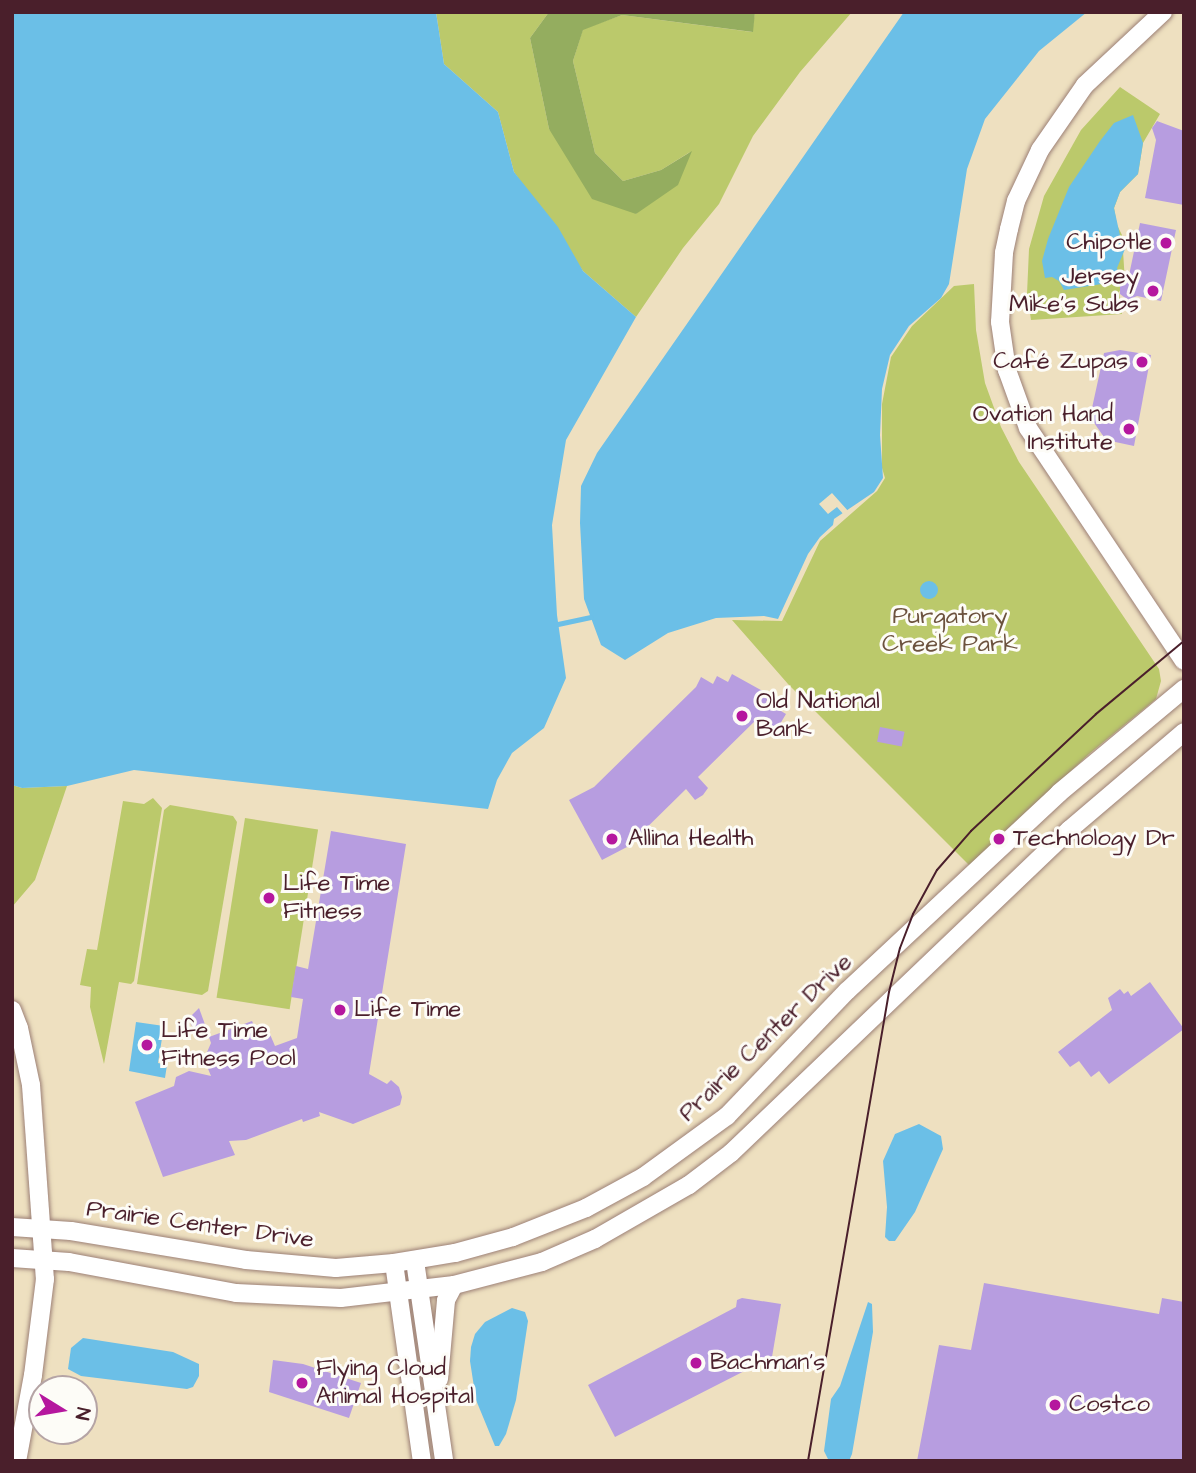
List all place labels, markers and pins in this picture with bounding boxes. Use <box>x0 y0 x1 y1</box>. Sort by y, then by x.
place label: Chipotle <box>1066 229 1152 257</box>
marker: Chipotle <box>1158 235 1174 251</box>
place label: Jersey Mike's Subs <box>1009 263 1139 319</box>
marker: Jersey Mike's Subs <box>1145 283 1161 299</box>
place label: Café Zupas <box>993 348 1128 376</box>
marker: Café Zupas <box>1134 354 1150 370</box>
place label: Ovation Hand Institute <box>973 401 1113 457</box>
marker: Ovation Hand Institute <box>1119 419 1139 439</box>
place label: Old National Bank <box>756 688 880 744</box>
marker: Old National Bank <box>734 708 750 724</box>
place label: Allina Health <box>628 825 753 853</box>
place label: Technology Dr <box>1013 825 1175 853</box>
marker: Allina Health <box>602 829 622 849</box>
marker: Technology Dr <box>991 831 1007 847</box>
place label: Life Time Fitness <box>283 870 390 926</box>
marker: Life Time Fitness <box>261 890 277 906</box>
place label: Life Time <box>354 996 461 1024</box>
marker: Life Time <box>332 1002 348 1018</box>
place label: Life Time Fitness Pool <box>161 1017 296 1073</box>
marker: Life Time Fitness Pool <box>139 1037 155 1053</box>
place label: Bachman's <box>710 1349 825 1377</box>
place label: Flying Cloud Animal Hospital <box>316 1355 474 1411</box>
marker: Bachman's <box>688 1355 704 1371</box>
marker: Flying Cloud Animal Hospital <box>294 1375 310 1391</box>
place label: Costco <box>1069 1391 1150 1419</box>
marker: Costco <box>1047 1397 1063 1413</box>

